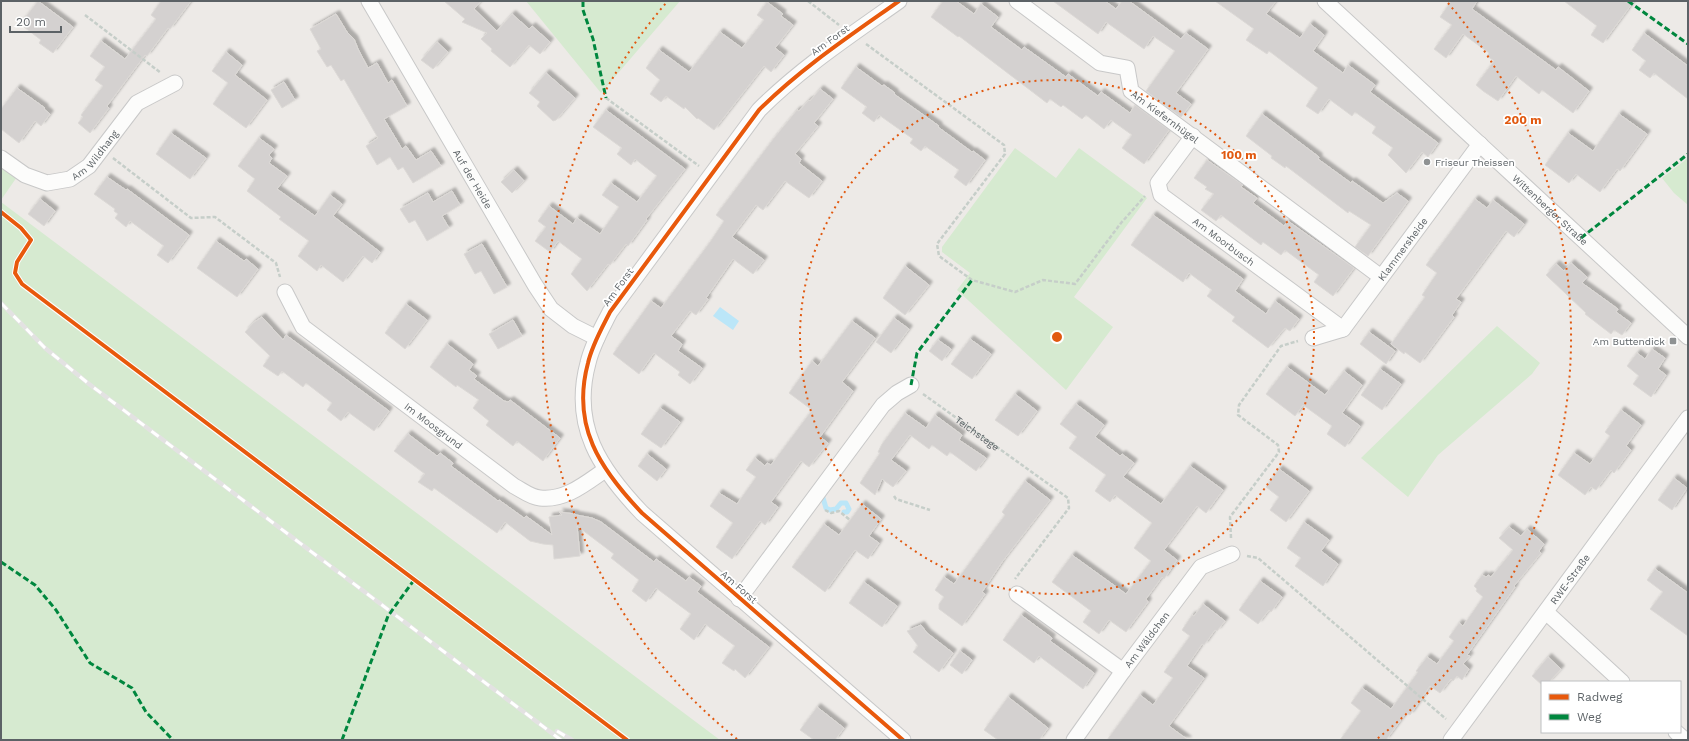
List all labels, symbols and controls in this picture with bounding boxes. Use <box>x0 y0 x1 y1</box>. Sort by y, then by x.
scale bar <box>10 8 61 34</box>
text: 20 m <box>16 15 46 29</box>
street label: Am Forst <box>809 22 852 58</box>
street label: Am Kiefernhügel <box>1129 88 1201 145</box>
text: 200 m <box>1504 113 1542 127</box>
street label: Am Wildhang <box>69 127 120 182</box>
street label: Auf der Heide <box>451 147 495 211</box>
text: 100 m <box>1221 148 1257 162</box>
marker: Friseur Theissen <box>1422 157 1432 167</box>
place label: Friseur Theissen <box>1435 157 1515 168</box>
street label: Wittenberger Straße <box>1510 172 1590 247</box>
street label: Am Moorbusch <box>1191 215 1257 268</box>
street label: Klammersheide <box>1375 215 1429 283</box>
street label: Am Forst <box>600 265 636 308</box>
centre of rings <box>1050 330 1064 344</box>
place label: Am Buttendick <box>1593 336 1665 347</box>
marker: Am Buttendick <box>1668 336 1678 346</box>
street label: Im Moosgrund <box>403 400 465 451</box>
street label: Teichstege <box>953 414 1002 453</box>
street label: RWE-Straße <box>1548 552 1592 606</box>
street label: Am Forst <box>719 568 760 606</box>
street label: Am Wäldchen <box>1122 609 1171 670</box>
legend <box>1541 681 1681 733</box>
text: Radweg <box>1577 690 1623 704</box>
text: Weg <box>1577 710 1602 724</box>

